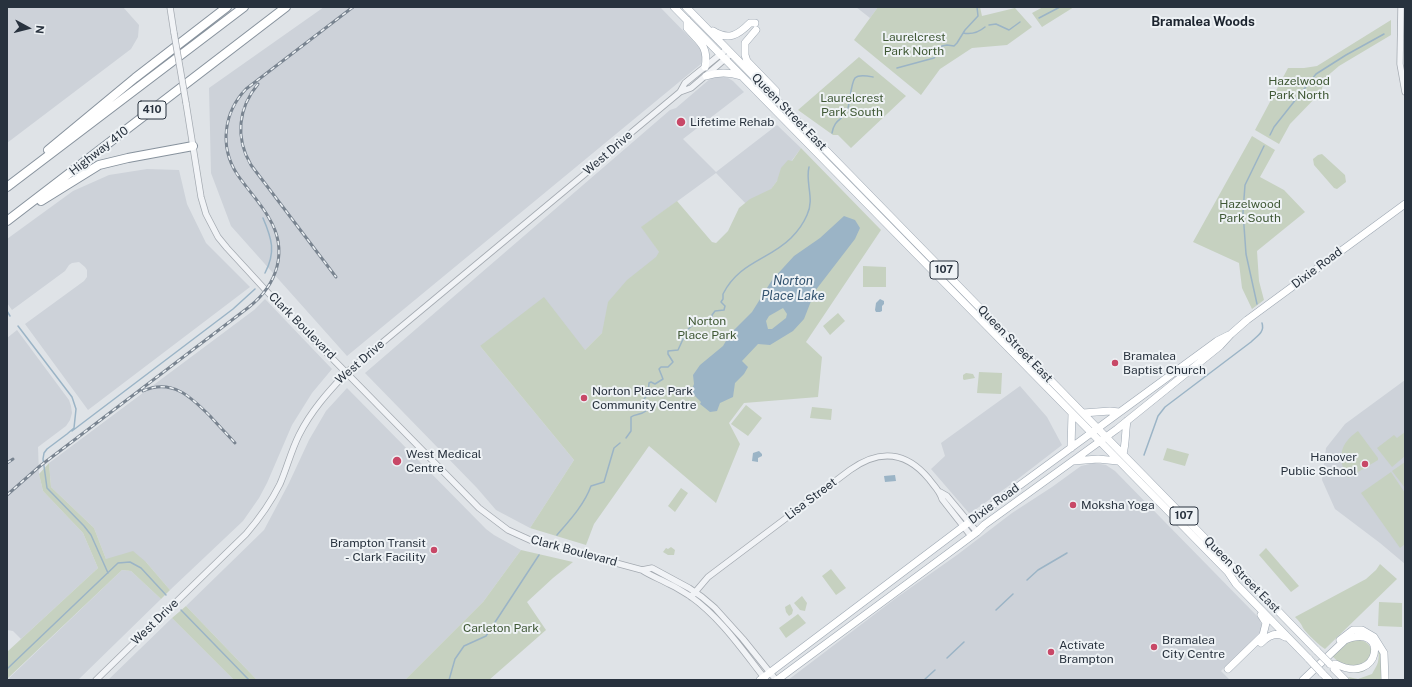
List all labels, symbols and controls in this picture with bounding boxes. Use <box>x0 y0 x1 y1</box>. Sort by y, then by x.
north arrow <box>8 8 48 48</box>
district label: Bramalea Woods <box>1151 14 1255 30</box>
text: N <box>33 24 46 34</box>
park label: Laurelcrest Park North <box>882 30 946 58</box>
street label: Queen Street East <box>748 70 830 154</box>
park label: Hazelwood Park North <box>1268 74 1330 102</box>
park label: Laurelcrest Park South <box>820 91 884 119</box>
road number: 410 <box>138 101 166 119</box>
place label: Lifetime Rehab <box>690 115 774 129</box>
marker: Lifetime Rehab <box>675 116 687 128</box>
street label: Highway 410 <box>67 123 131 179</box>
street label: West Drive <box>581 128 635 178</box>
park label: Hazelwood Park South <box>1219 197 1281 225</box>
street label: Dixie Road <box>1289 244 1345 292</box>
road number: 107 <box>930 261 958 279</box>
water label: Norton Place Lake <box>761 273 825 304</box>
street label: Clark Boulevard <box>265 289 339 363</box>
street label: Queen Street East <box>974 302 1056 386</box>
park label: Norton Place Park <box>677 314 737 342</box>
street label: West Drive <box>333 337 387 387</box>
place label: Bramalea Baptist Church <box>1123 349 1206 377</box>
marker: Bramalea Baptist Church <box>1110 358 1120 368</box>
place label: Norton Place Park Community Centre <box>592 384 696 412</box>
marker: Norton Place Park Community Centre <box>579 393 589 403</box>
place label: West Medical Centre <box>406 447 481 475</box>
place label: Hanover Public School <box>1281 450 1357 478</box>
marker: West Medical Centre <box>391 455 403 467</box>
marker: Hanover Public School <box>1360 459 1370 469</box>
street label: Lisa Street <box>782 475 840 523</box>
street label: Dixie Road <box>966 481 1022 527</box>
place label: Moksha Yoga <box>1081 498 1155 512</box>
marker: Moksha Yoga <box>1068 500 1078 510</box>
road number: 107 <box>1170 507 1198 525</box>
street label: Clark Boulevard <box>529 533 619 569</box>
street label: Queen Street East <box>1201 534 1283 616</box>
place label: Brampton Transit - Clark Facility <box>330 536 426 564</box>
marker: Brampton Transit - Clark Facility <box>429 545 439 555</box>
street label: West Drive <box>128 596 182 648</box>
park label: Carleton Park <box>463 621 539 635</box>
place label: Bramalea City Centre <box>1162 633 1225 661</box>
place label: Activate Brampton <box>1059 638 1114 666</box>
marker: Bramalea City Centre <box>1149 642 1159 652</box>
marker: Activate Brampton <box>1046 647 1056 657</box>

